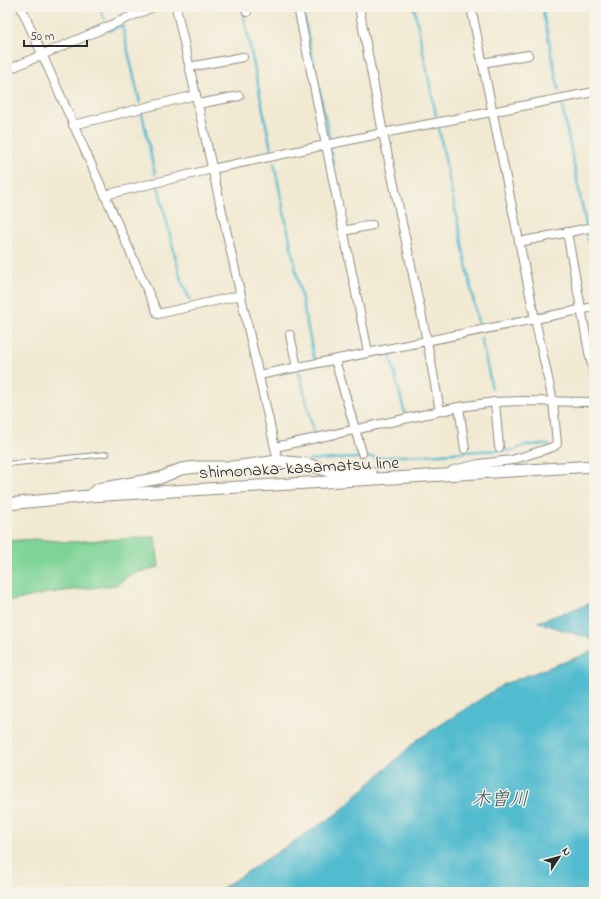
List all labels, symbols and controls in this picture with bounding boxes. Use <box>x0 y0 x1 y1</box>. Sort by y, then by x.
scale bar <box>24 22 87 48</box>
text: 50 m <box>30 28 54 46</box>
street label: shimonaka-kasamatsu line <box>198 451 401 487</box>
water label: 木曽川 <box>471 787 529 814</box>
north arrow <box>539 837 579 877</box>
text: N <box>558 844 575 859</box>

